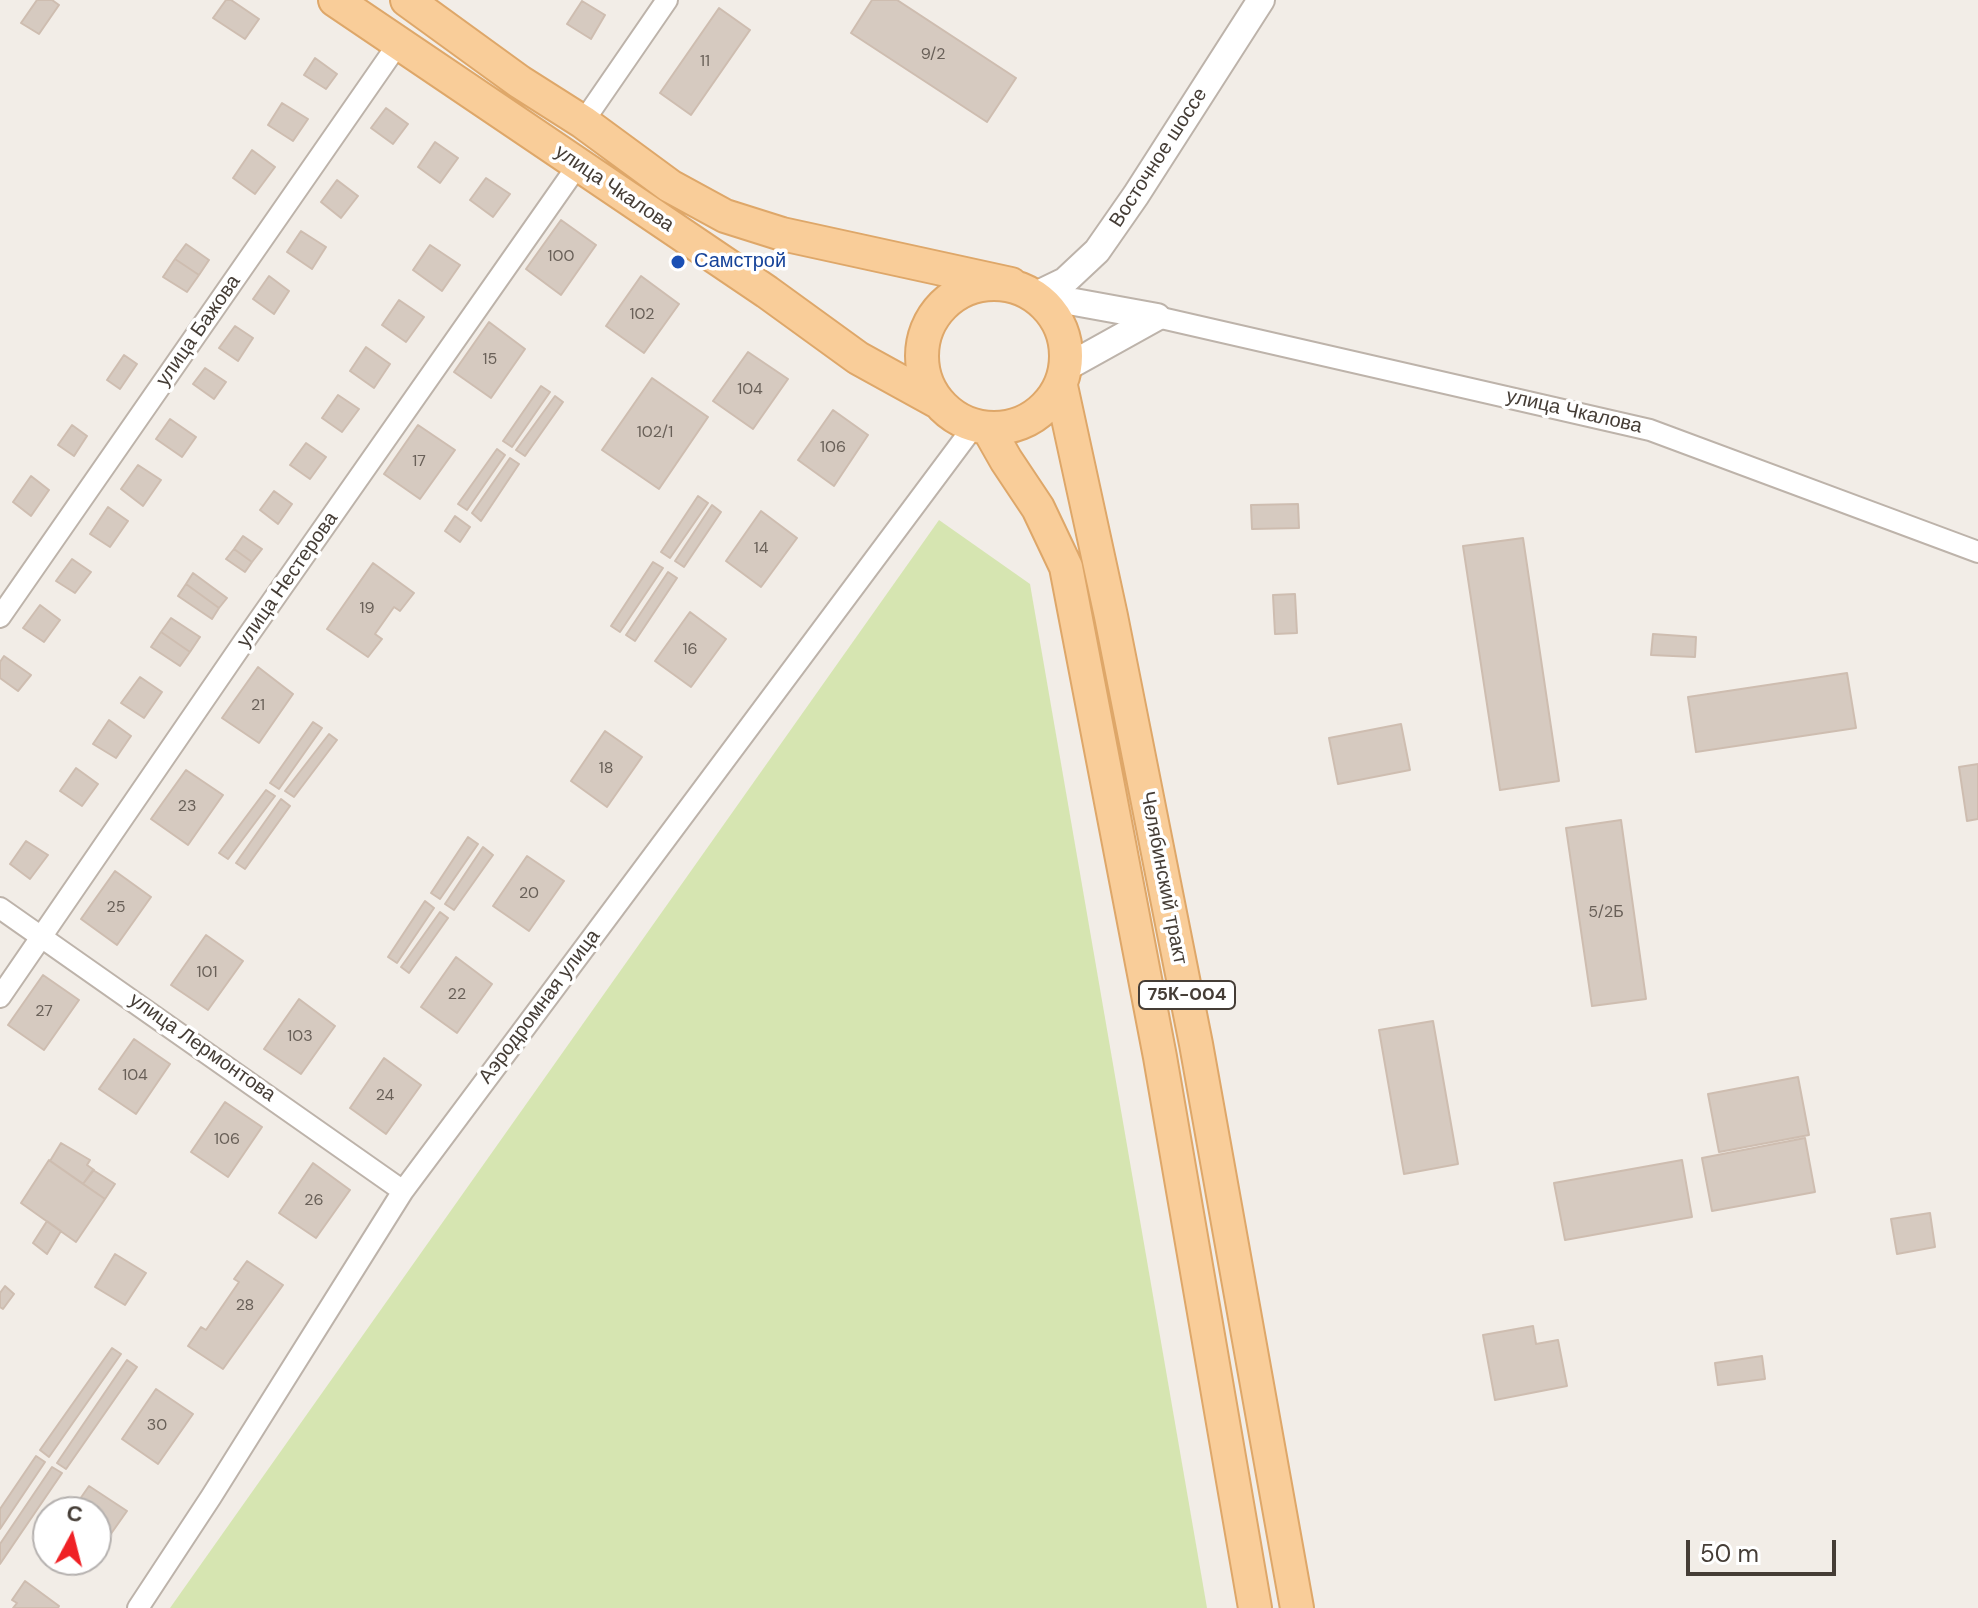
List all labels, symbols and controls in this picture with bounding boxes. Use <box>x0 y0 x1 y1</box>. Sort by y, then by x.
house number: 9/2 <box>921 45 945 65</box>
house number: 11 <box>700 52 710 72</box>
street label: Восточное шоссе <box>1105 84 1213 232</box>
street label: улица Чкалова <box>550 140 678 238</box>
house number: 100 <box>548 247 574 267</box>
place label: Самстрой <box>694 250 786 274</box>
marker: Самстрой <box>669 253 687 271</box>
street label: улица Бажова <box>152 271 246 391</box>
house number: 102 <box>630 305 654 325</box>
house number: 15 <box>483 350 497 370</box>
house number: 104 <box>737 380 763 400</box>
street label: улица Чкалова <box>1504 385 1644 439</box>
house number: 102/1 <box>637 423 673 443</box>
house number: 106 <box>820 438 846 458</box>
house number: 17 <box>412 452 426 472</box>
street label: улица Нестерова <box>232 508 344 652</box>
house number: 14 <box>754 539 768 559</box>
house number: 19 <box>359 599 375 619</box>
house number: 16 <box>682 640 698 660</box>
house number: 21 <box>251 696 265 716</box>
house number: 18 <box>599 759 613 779</box>
street label: Челябинский тракт <box>1134 789 1192 967</box>
house number: 23 <box>178 797 196 817</box>
house number: 20 <box>519 884 539 904</box>
house number: 25 <box>107 898 125 918</box>
house number: 5/2Б <box>1588 903 1624 923</box>
street label: Аэродромная улица <box>474 925 606 1089</box>
house number: 101 <box>197 963 217 983</box>
road number: 75К-004 <box>1139 981 1235 1009</box>
house number: 22 <box>448 985 466 1005</box>
street label: улица Лермонтова <box>124 989 280 1107</box>
house number: 27 <box>35 1002 53 1022</box>
house number: 103 <box>287 1027 313 1047</box>
house number: 104 <box>122 1066 148 1086</box>
house number: 24 <box>376 1086 394 1106</box>
house number: 106 <box>214 1130 240 1150</box>
house number: 26 <box>304 1191 324 1211</box>
house number: 28 <box>236 1296 254 1316</box>
house number: 30 <box>147 1416 167 1436</box>
north arrow <box>32 1496 112 1576</box>
text: С <box>65 1498 84 1529</box>
scale bar <box>1690 1524 1840 1574</box>
text: 50 m <box>1700 1538 1759 1569</box>

